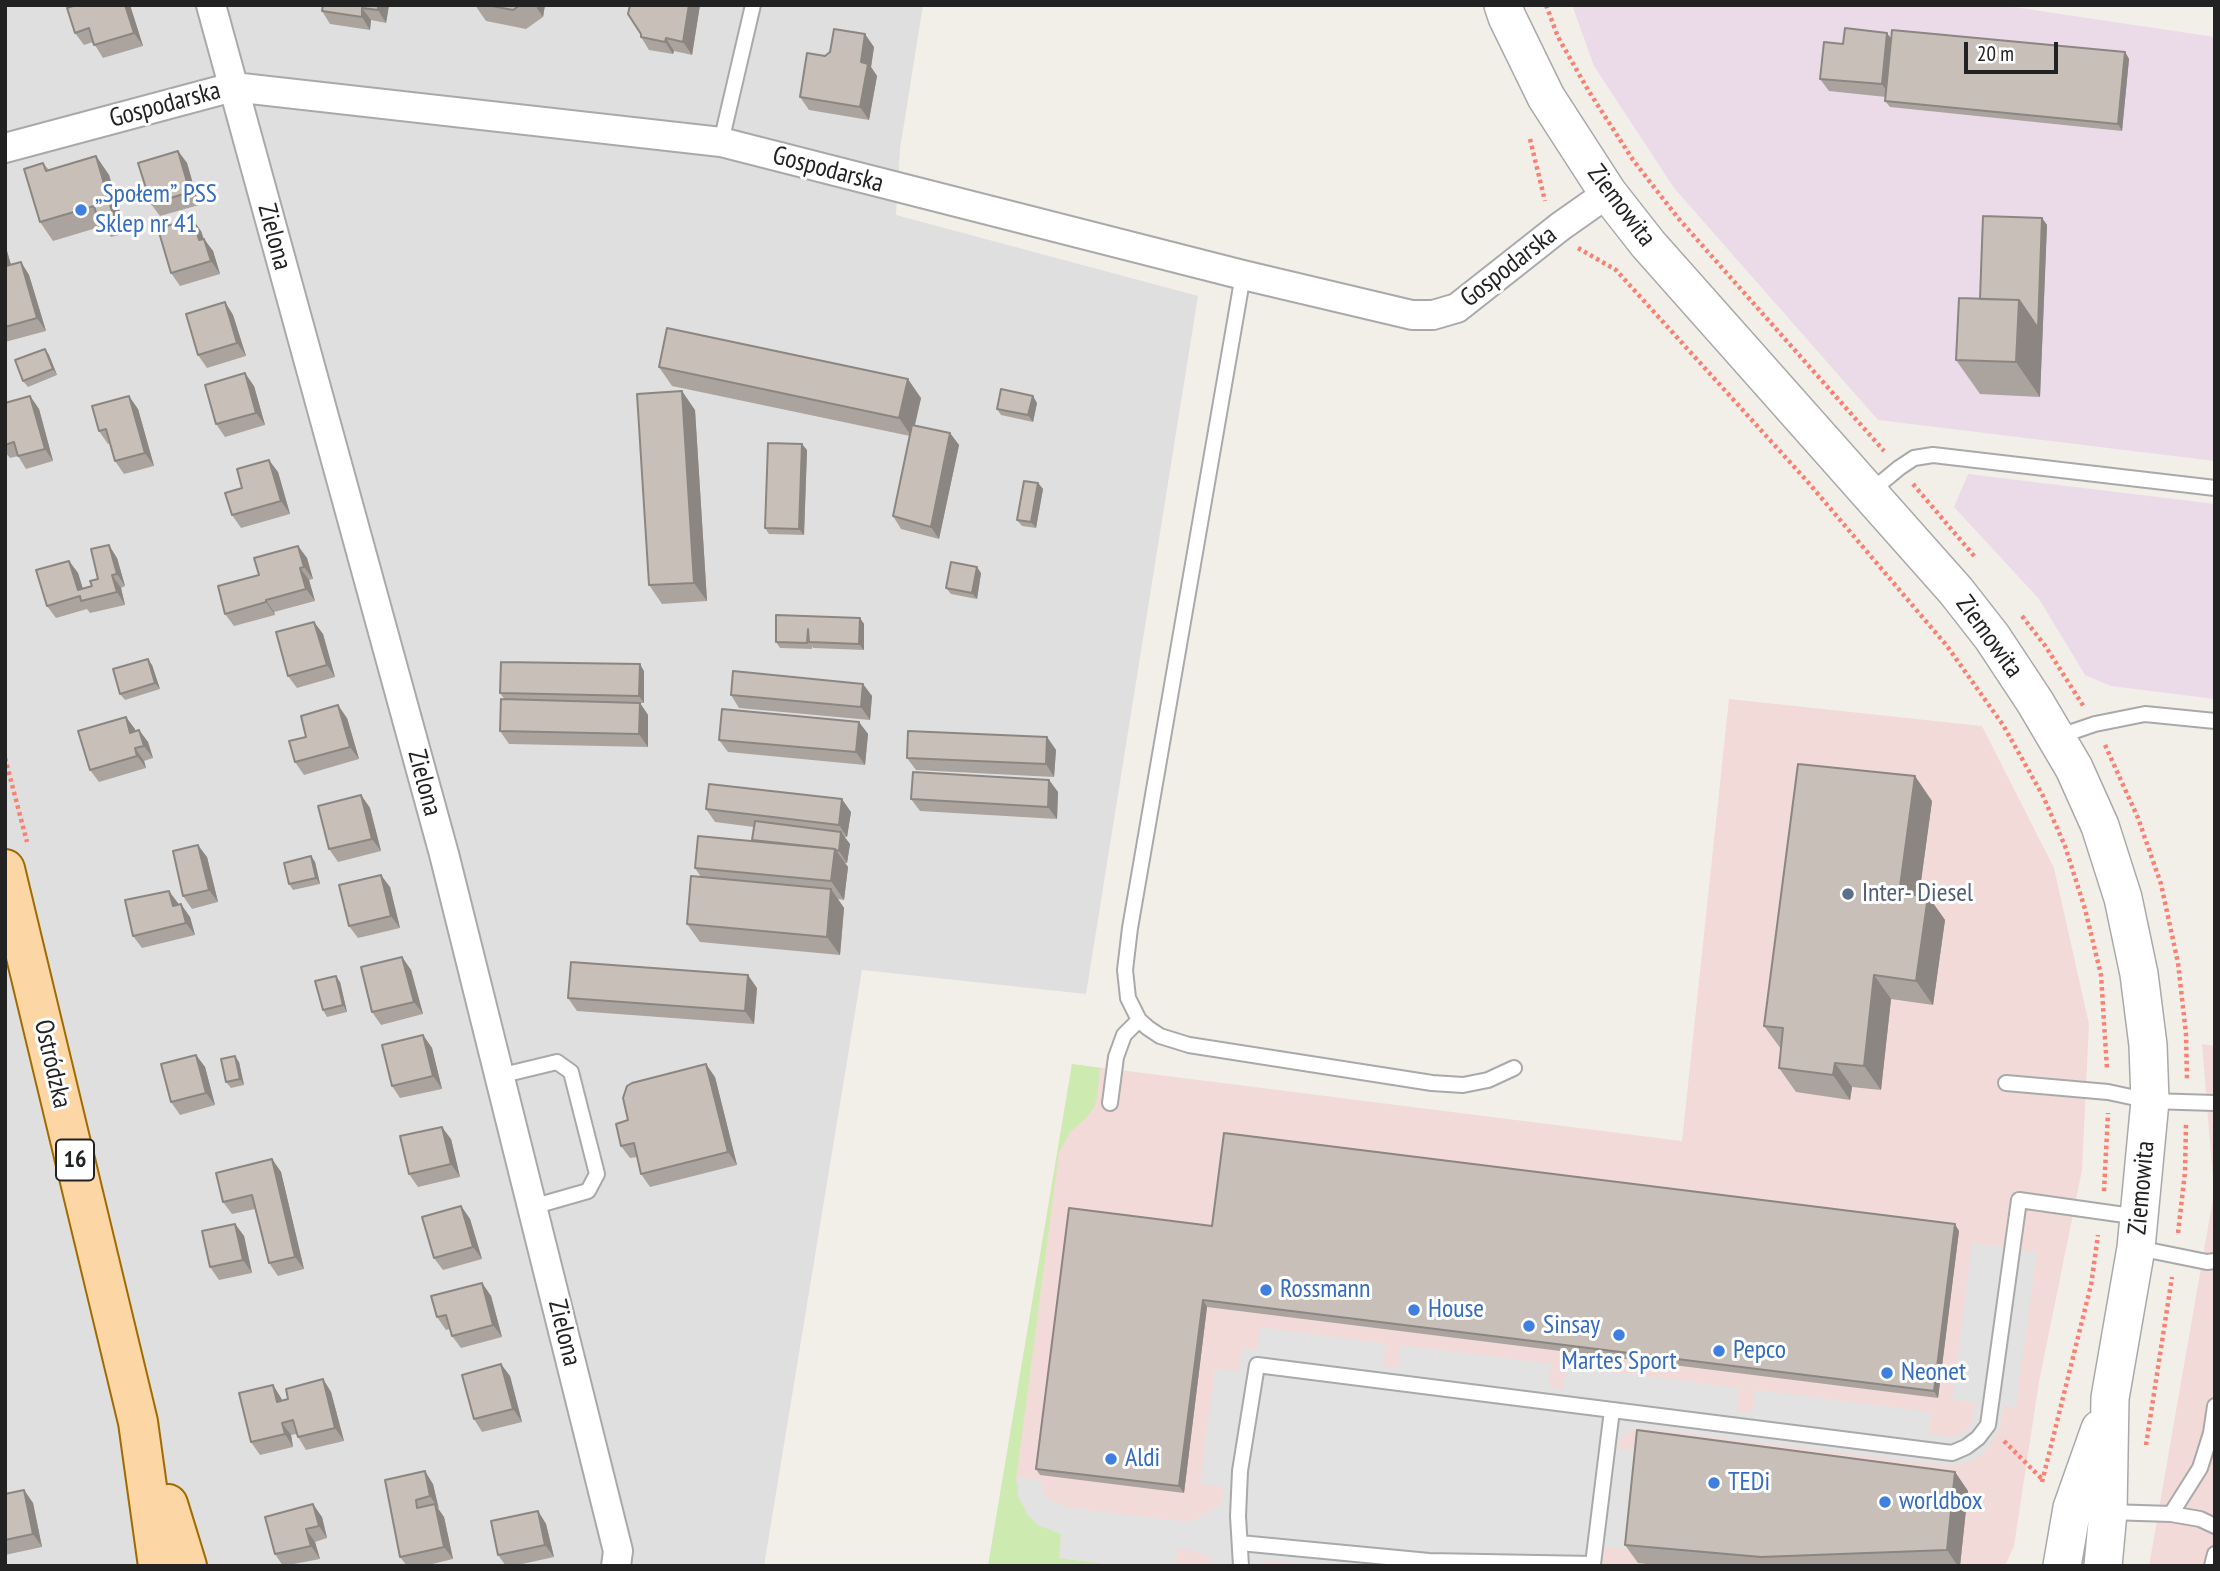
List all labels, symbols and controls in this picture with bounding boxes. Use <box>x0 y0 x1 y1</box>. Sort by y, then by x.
scale bar <box>1968 28 2062 72</box>
text: 20 m <box>1977 40 2014 67</box>
street label: Gospodarska <box>106 75 224 135</box>
street label: Gospodarska <box>769 140 887 200</box>
street label: Ziemowita <box>1580 159 1662 253</box>
place label: „Społem” PSS Sklep nr 41 <box>95 179 217 241</box>
street label: Zielona <box>250 201 298 273</box>
marker: „Społem” PSS Sklep nr 41 <box>73 202 89 218</box>
street label: Gospodarska <box>1455 220 1563 314</box>
street label: Ziemowita <box>1949 590 2029 684</box>
street label: Zielona <box>400 747 448 819</box>
place label: Inter- Diesel <box>1862 878 1973 910</box>
marker: Inter- Diesel <box>1840 886 1856 902</box>
street label: Ostródzka <box>27 1017 77 1111</box>
road number: 16 <box>56 1140 94 1180</box>
street label: Ziemowita <box>2122 1140 2162 1236</box>
place label: Rossmann <box>1280 1274 1370 1306</box>
marker: Rossmann <box>1258 1282 1274 1298</box>
place label: House <box>1428 1294 1484 1326</box>
street label: Zielona <box>541 1297 587 1369</box>
marker: House <box>1406 1302 1422 1318</box>
place label: Sinsay <box>1543 1310 1600 1342</box>
marker: Sinsay <box>1521 1318 1537 1334</box>
marker: Martes Sport <box>1611 1327 1627 1343</box>
place label: Pepco <box>1733 1335 1786 1367</box>
marker: Pepco <box>1711 1343 1727 1359</box>
place label: Martes Sport <box>1561 1346 1677 1378</box>
place label: Neonet <box>1901 1357 1966 1389</box>
marker: Neonet <box>1879 1365 1895 1381</box>
place label: Aldi <box>1125 1443 1160 1475</box>
marker: Aldi <box>1103 1451 1119 1467</box>
place label: TEDi <box>1728 1467 1770 1499</box>
marker: TEDi <box>1706 1475 1722 1491</box>
place label: worldbox <box>1899 1486 1983 1518</box>
marker: worldbox <box>1877 1494 1893 1510</box>

